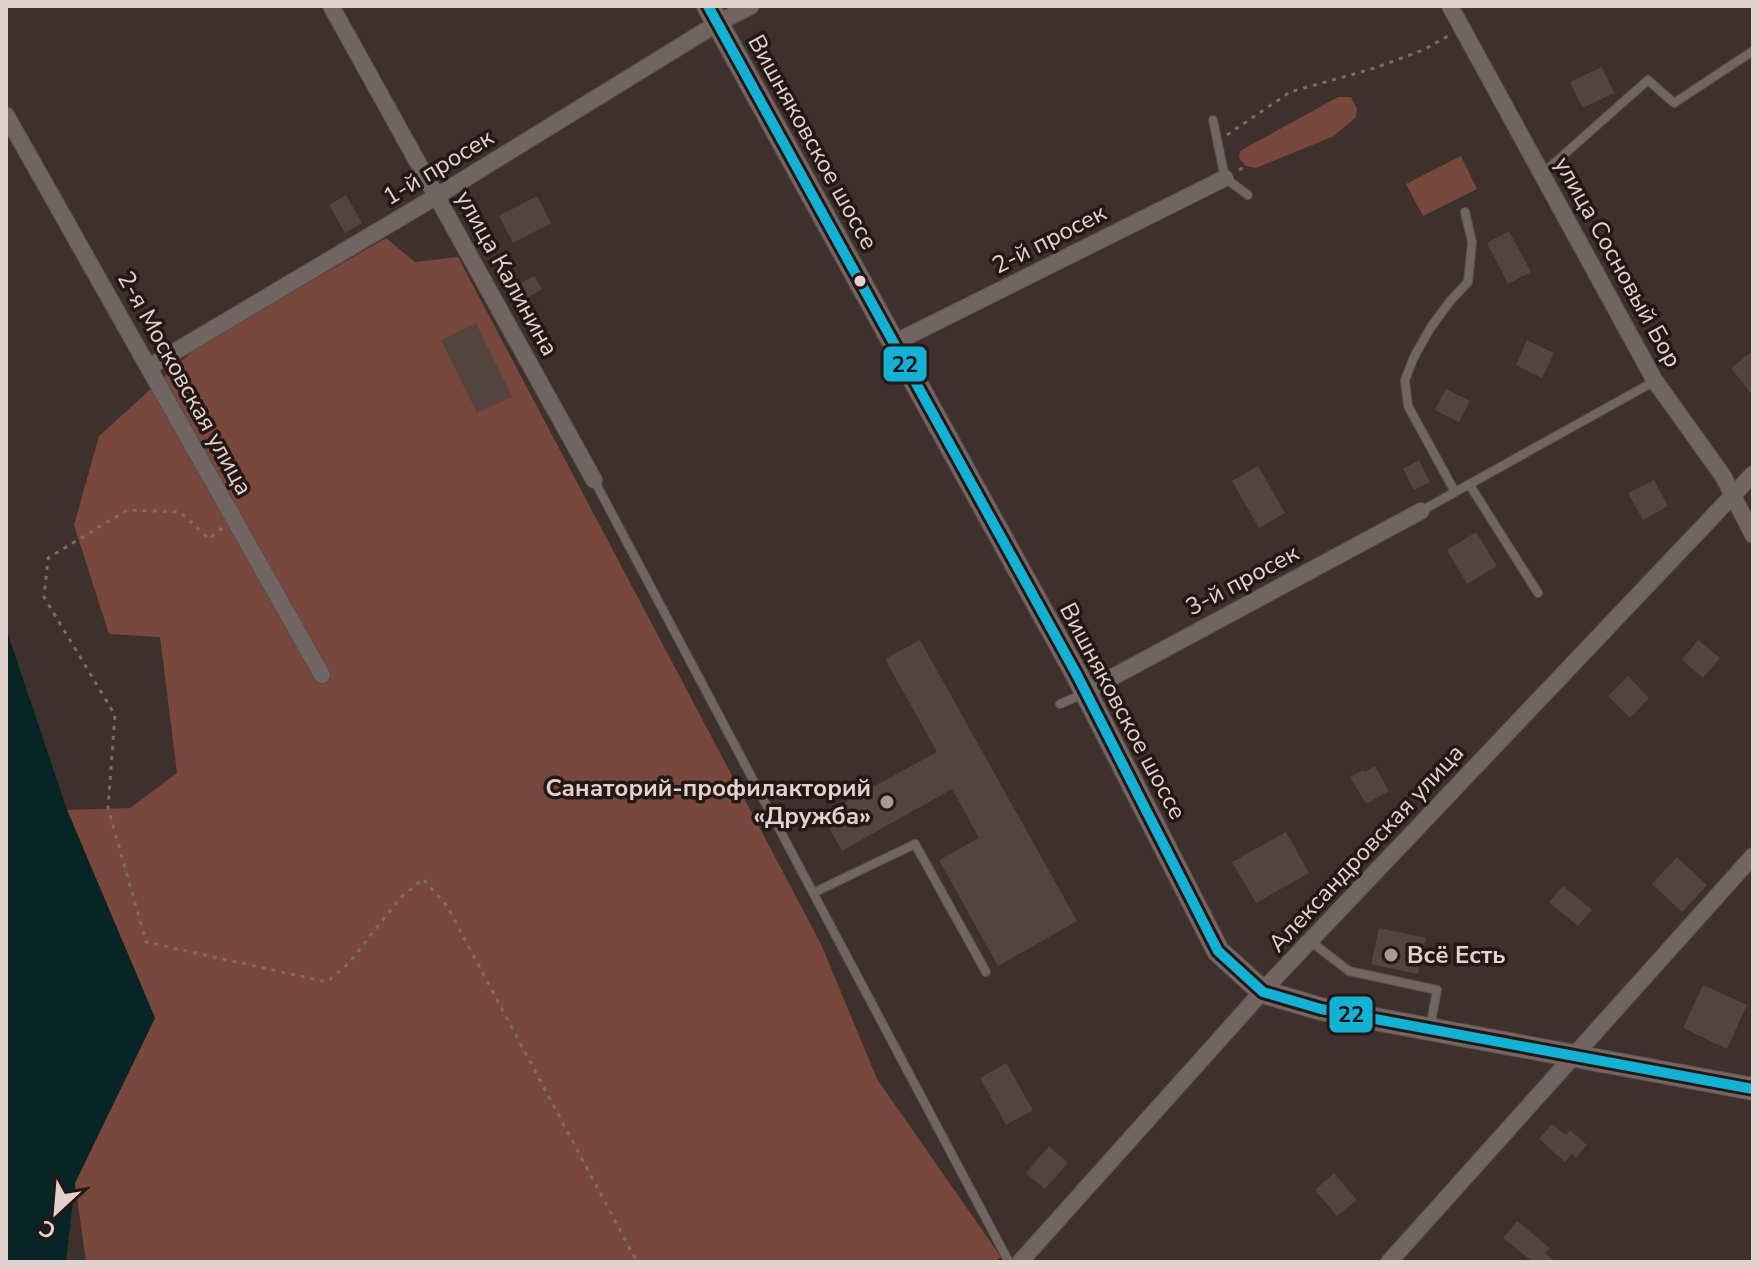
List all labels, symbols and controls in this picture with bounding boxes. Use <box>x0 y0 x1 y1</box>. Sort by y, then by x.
street label: Вишняковское шоссе <box>741 29 885 255</box>
street label: 1-й просек <box>377 121 500 213</box>
street label: улица Сосновый Бор <box>1547 151 1689 373</box>
street label: улица Калинина <box>448 185 566 361</box>
street label: 2-й просек <box>987 197 1112 281</box>
street label: 2-я Московская улица <box>110 265 260 501</box>
unlabelled marker <box>852 273 868 289</box>
line badge: 22 <box>882 345 928 383</box>
text: 22 <box>892 350 918 380</box>
street label: 3-й просек <box>1180 537 1304 623</box>
street label: Вишняковское шоссе <box>1052 597 1194 825</box>
street label: Александровская улица <box>1261 737 1471 959</box>
place label: Санаторий-профилакторий «Дружба» <box>546 772 871 832</box>
marker: Санаторий-профилакторий «Дружба» <box>878 793 896 811</box>
place label: Всё Есть <box>1407 939 1506 971</box>
marker: Всё Есть <box>1382 946 1400 964</box>
line badge: 22 <box>1328 995 1374 1034</box>
text: 22 <box>1338 1000 1364 1030</box>
north arrow <box>16 1172 96 1252</box>
text: С <box>34 1212 61 1246</box>

